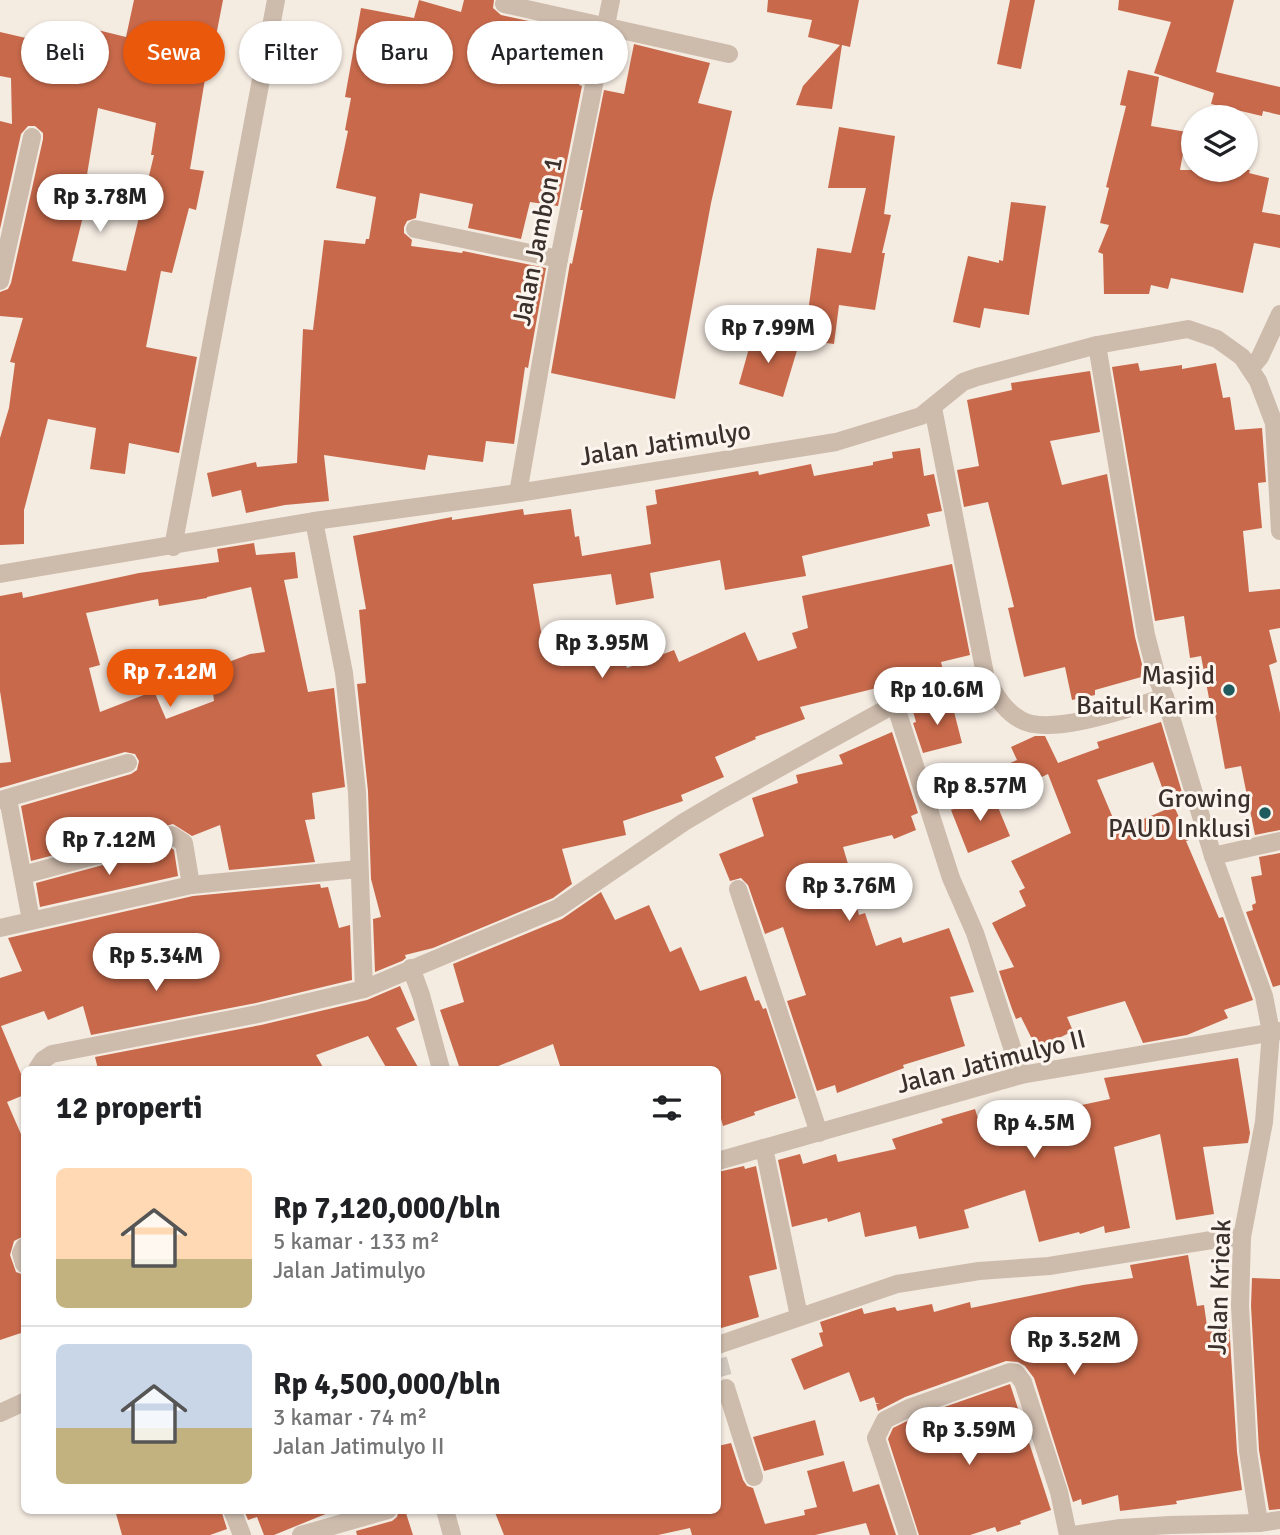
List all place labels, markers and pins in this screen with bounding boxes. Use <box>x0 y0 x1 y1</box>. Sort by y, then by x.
pin: Rp 3.78M <box>28 174 172 234</box>
pin: Rp 7.99M <box>696 306 840 365</box>
pin: Rp 3.95M <box>530 620 674 680</box>
pin: Rp 7.12M <box>98 650 242 709</box>
place label: Masjid Baitul Karim <box>1076 660 1215 722</box>
pin: Rp 10.6M <box>865 668 1009 727</box>
marker: Masjid Baitul Karim <box>1221 682 1237 698</box>
pin: Rp 8.57M <box>908 764 1052 823</box>
place label: Growing PAUD Inklusi <box>1108 783 1251 845</box>
marker: Growing PAUD Inklusi <box>1257 805 1273 821</box>
pin: Rp 7.12M <box>37 818 181 877</box>
pin: Rp 3.76M <box>777 864 921 923</box>
pin: Rp 5.34M <box>84 934 228 993</box>
pin: Rp 4.5M <box>969 1100 1099 1160</box>
pin: Rp 3.52M <box>1002 1318 1146 1377</box>
pin: Rp 3.59M <box>897 1408 1041 1467</box>

